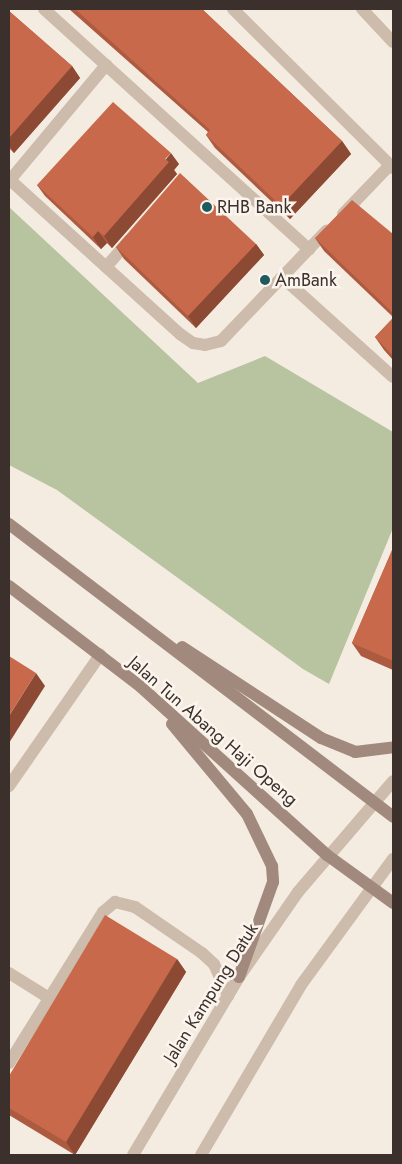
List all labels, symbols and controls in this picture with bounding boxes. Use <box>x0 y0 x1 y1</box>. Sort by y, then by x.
place label: RHB Bank <box>217 196 291 218</box>
marker: RHB Bank <box>201 201 213 213</box>
place label: AmBank <box>275 269 337 291</box>
marker: AmBank <box>259 274 271 286</box>
street label: Jalan Tun Abang Haji Openg <box>124 652 302 810</box>
street label: Jalan Kampung Datuk <box>159 919 263 1067</box>

